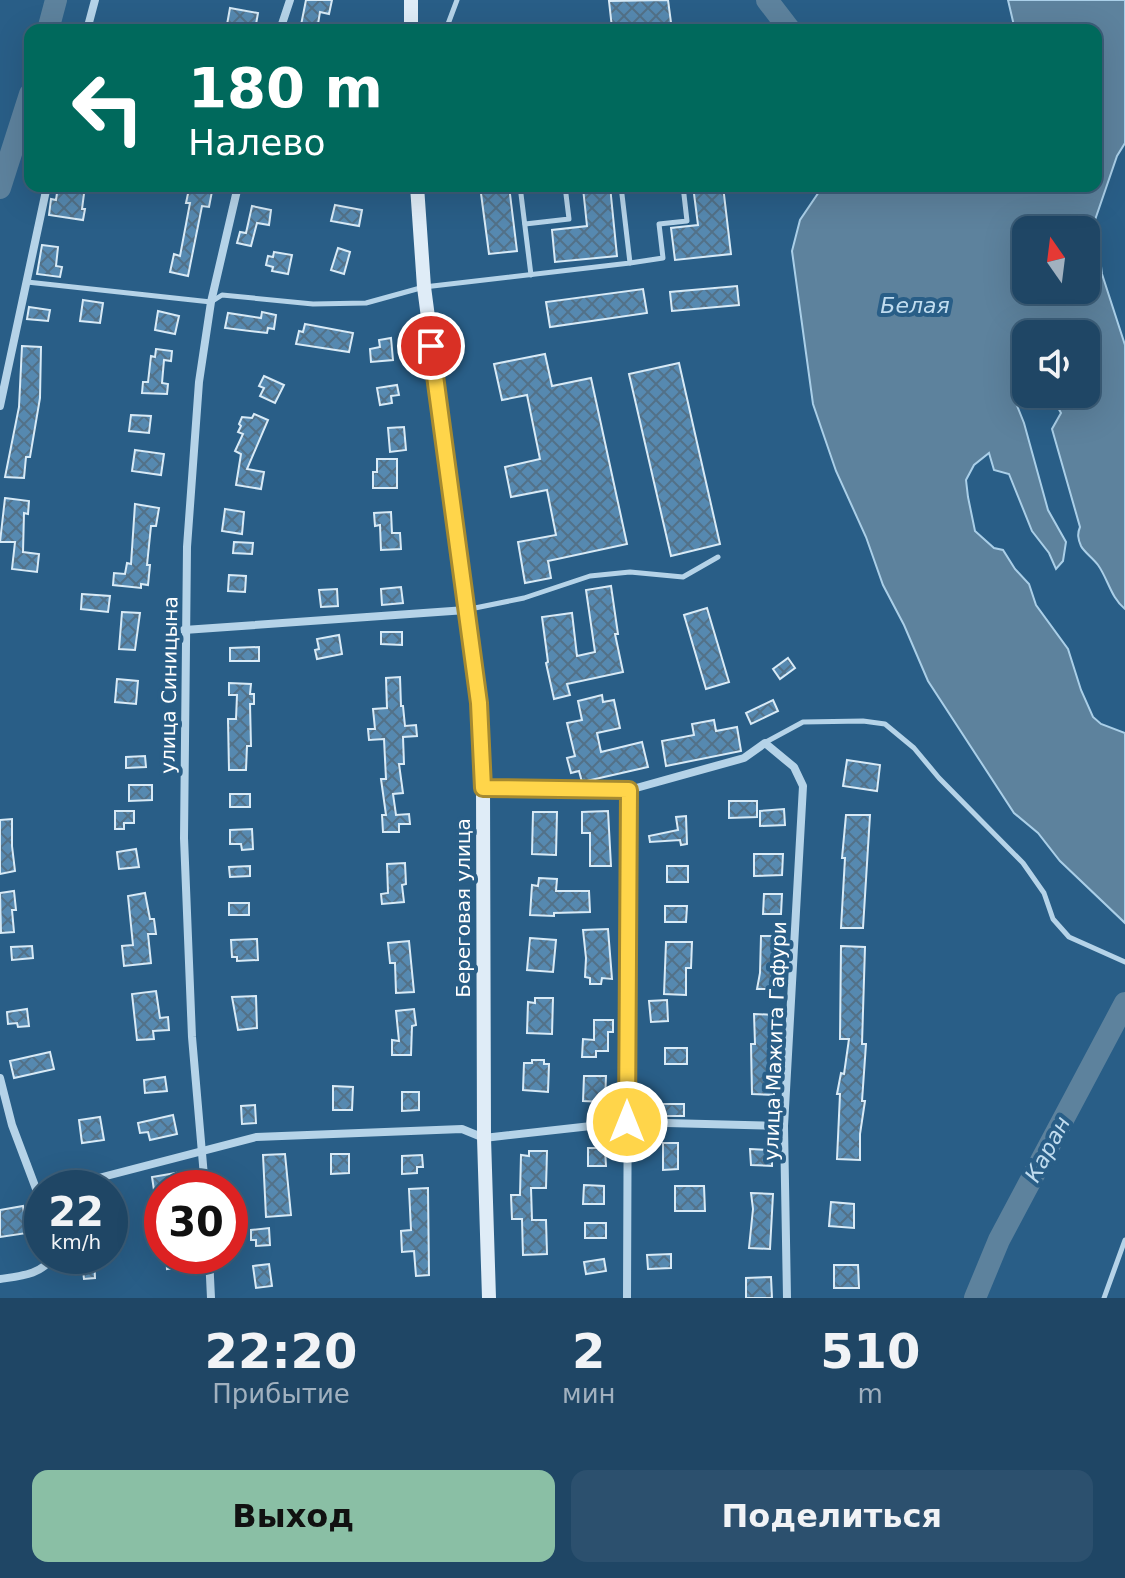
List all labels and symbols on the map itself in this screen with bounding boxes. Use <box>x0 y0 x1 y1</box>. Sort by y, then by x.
north arrow <box>1012 216 1100 304</box>
water label: Белая <box>880 293 950 318</box>
pin <box>397 312 465 380</box>
street label: улица Синицына <box>155 596 183 774</box>
street label: Береговая улица <box>451 818 475 998</box>
street label: улица Мажита Гафури <box>759 921 791 1161</box>
position arrow <box>585 1080 669 1164</box>
water label: Каран <box>1020 1112 1075 1186</box>
speed limit sign: 30 <box>144 1170 248 1274</box>

